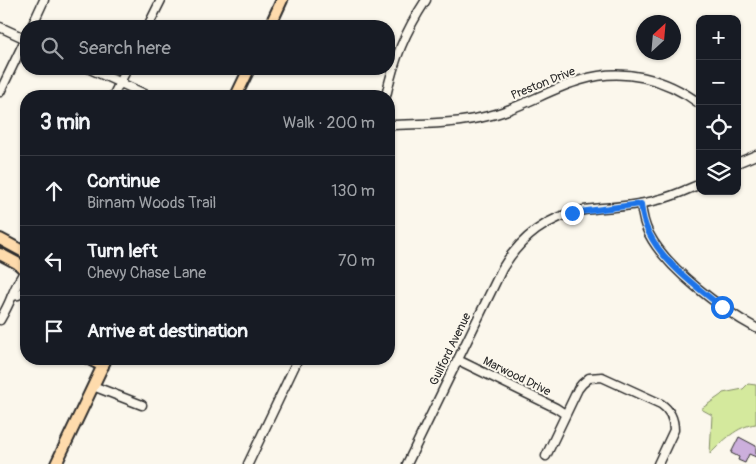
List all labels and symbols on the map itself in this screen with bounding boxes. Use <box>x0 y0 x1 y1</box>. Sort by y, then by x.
north arrow <box>636 15 681 60</box>
street label: Preston Drive <box>509 64 578 103</box>
route end <box>561 202 584 225</box>
route start <box>711 296 734 319</box>
street label: Guilford Avenue <box>426 310 475 388</box>
street label: Marwood Drive <box>480 354 553 399</box>

